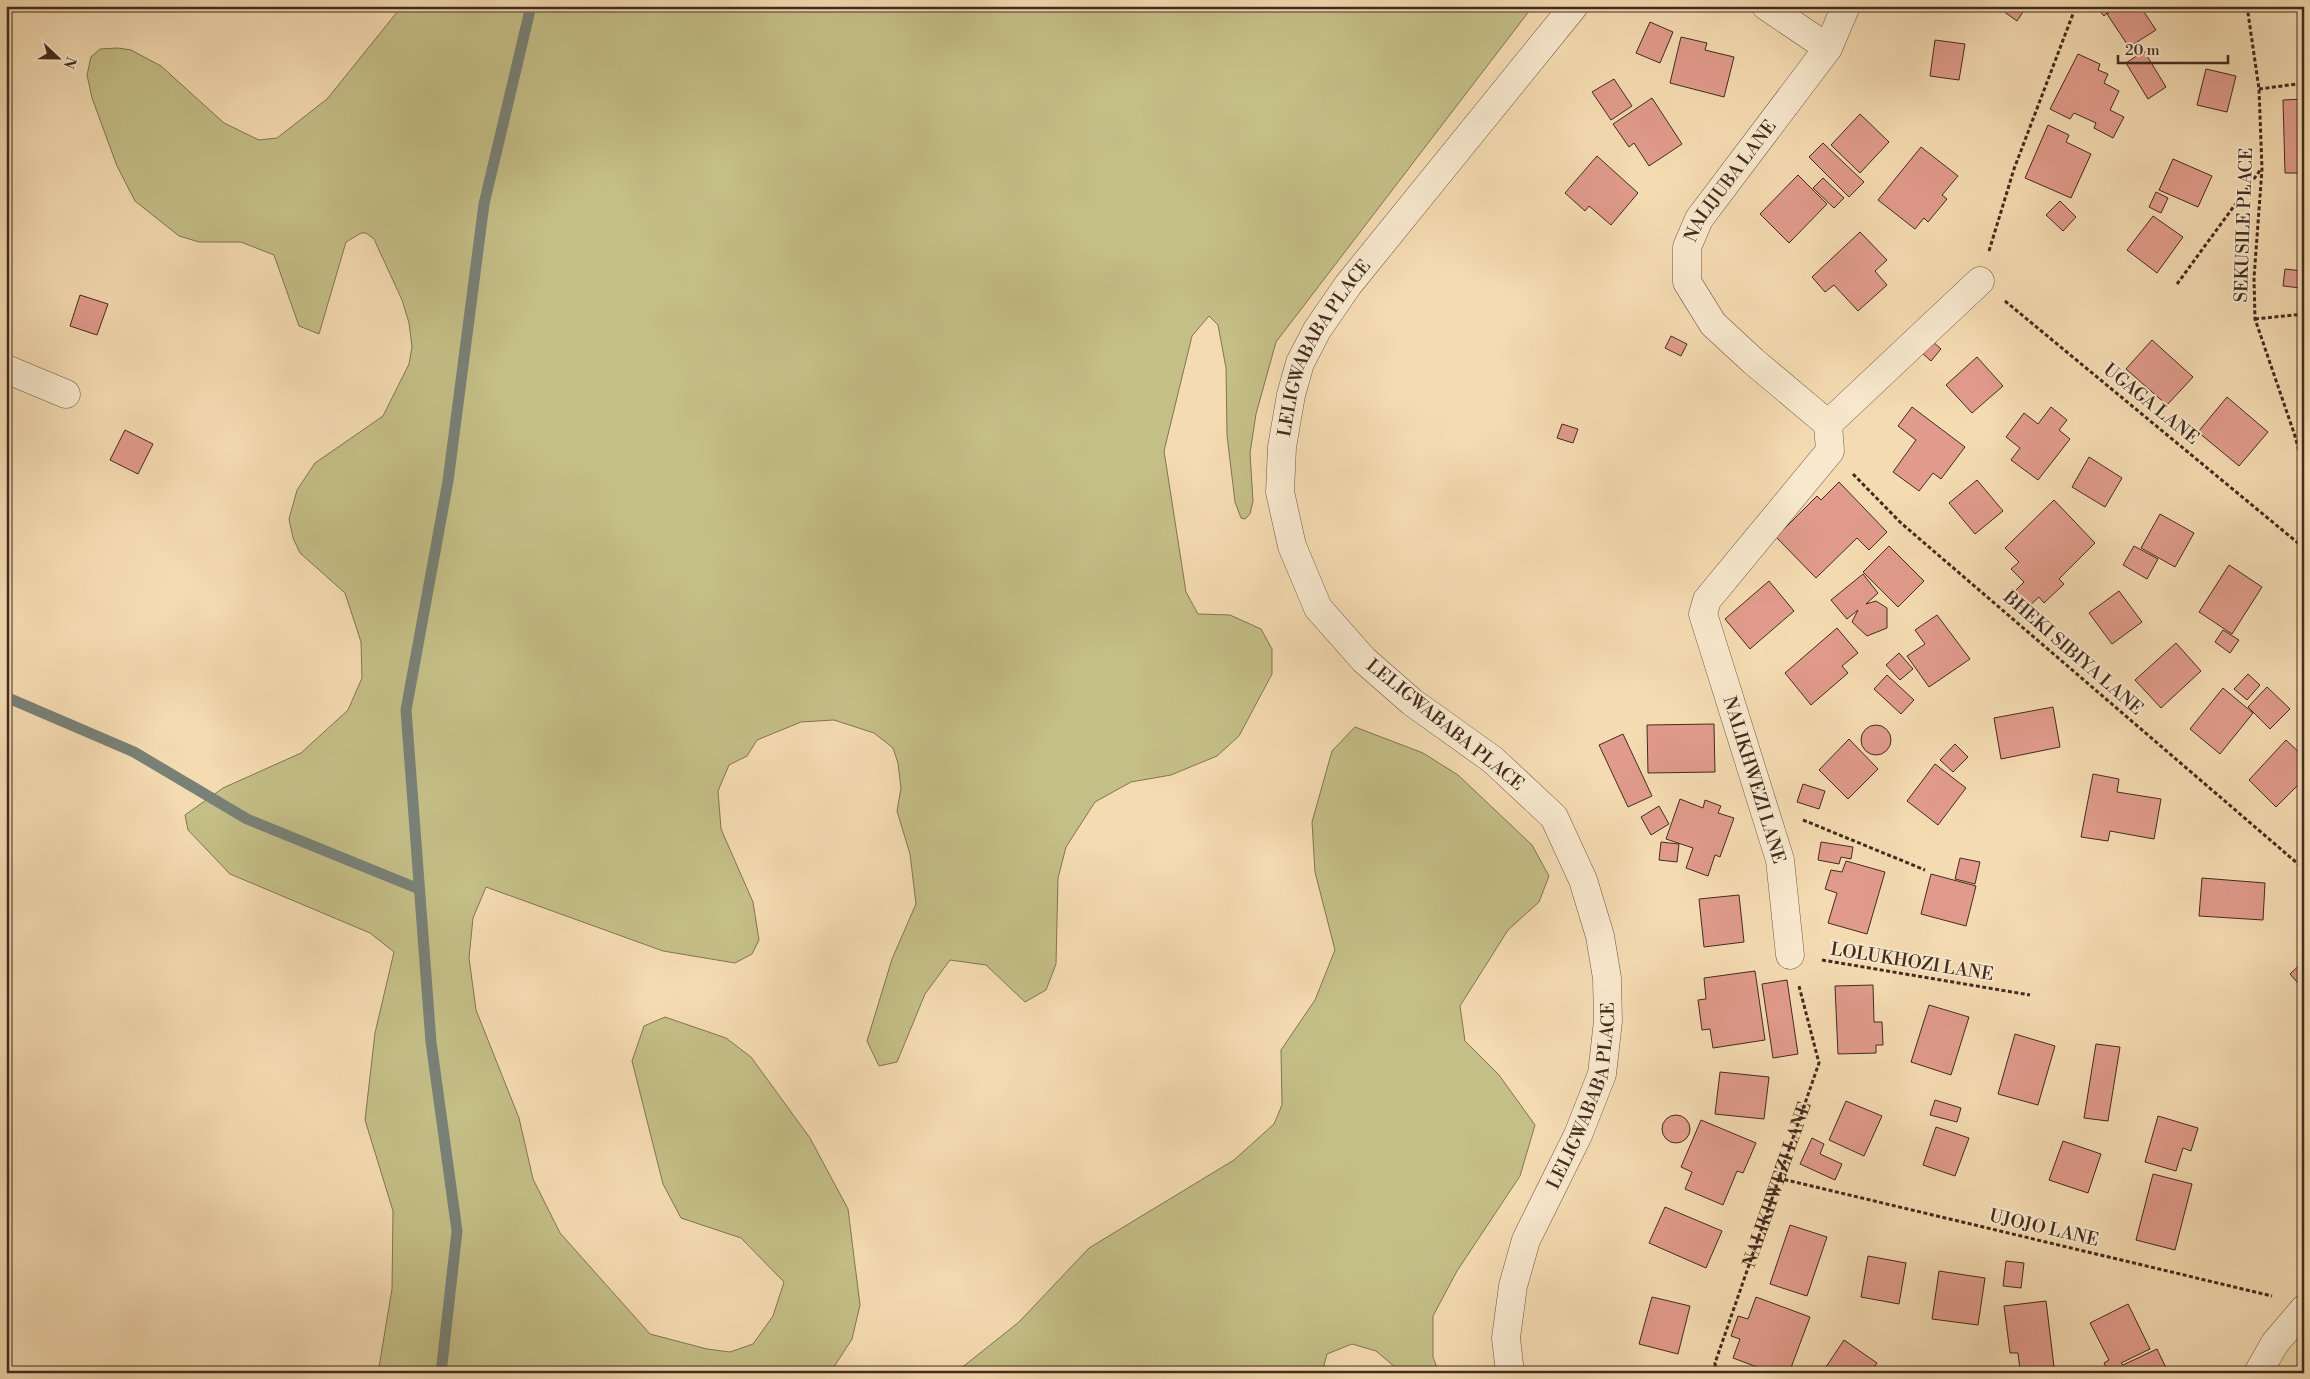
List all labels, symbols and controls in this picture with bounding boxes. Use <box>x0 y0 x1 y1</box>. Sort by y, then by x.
north arrow <box>32 32 82 82</box>
scale bar <box>2118 32 2228 64</box>
text: 20 m <box>2125 41 2160 60</box>
text: N <box>59 54 80 71</box>
street label: NALIJUBA LANE <box>1679 115 1781 245</box>
street label: SEKUSILE PLACE <box>2230 147 2258 303</box>
street label: LELIGWABABA PLACE <box>1273 255 1376 438</box>
street label: UGAGA LANE <box>2098 358 2204 450</box>
street label: BHEKI SIBIYA LANE <box>1997 585 2148 720</box>
street label: LELIGWABABA PLACE <box>1361 654 1529 796</box>
street label: NALIKHWEZI LANE <box>1718 694 1790 866</box>
street label: LOLUKHOZI LANE <box>1829 938 1995 986</box>
street label: LELIGWABABA PLACE <box>1542 1002 1620 1193</box>
street label: NALIKHWEZI LANE <box>1738 1099 1816 1270</box>
street label: UJOJO LANE <box>1987 1204 2101 1252</box>

